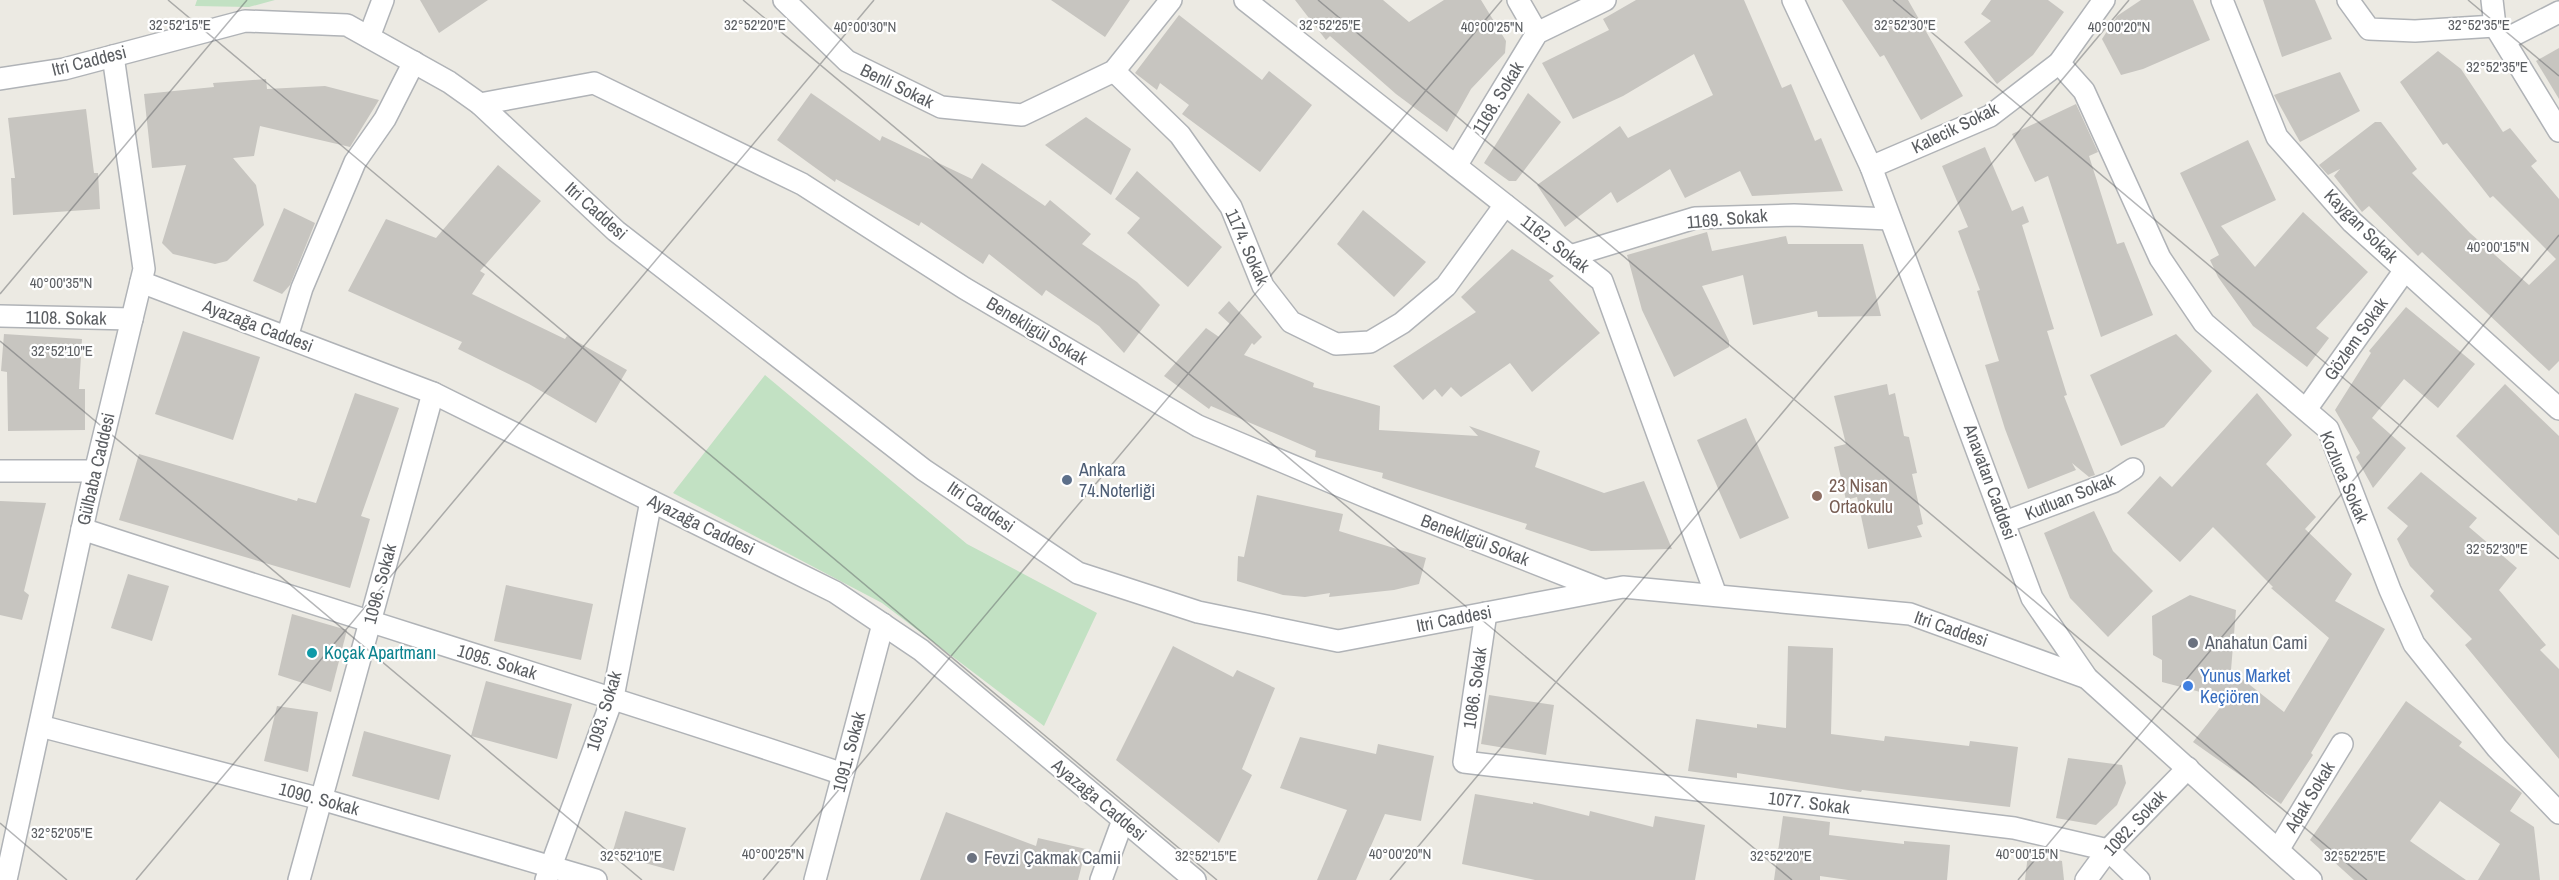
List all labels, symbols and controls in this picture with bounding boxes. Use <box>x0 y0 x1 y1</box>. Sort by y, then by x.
text: 32°52'15"E <box>149 14 211 35</box>
text: 32°52'20"E <box>724 14 786 35</box>
text: 32°52'25"E <box>1299 14 1361 35</box>
text: 32°52'30"E <box>1874 14 1936 35</box>
text: 32°52'35"E <box>2448 14 2510 35</box>
text: 40°00'30"N <box>834 16 896 37</box>
text: 40°00'25"N <box>1461 16 1523 37</box>
text: 40°00'20"N <box>2088 16 2150 37</box>
street label: Itri Caddesi <box>49 39 129 82</box>
street label: 1168. Sokak <box>1466 56 1529 139</box>
text: 32°52'35"E <box>2466 56 2528 77</box>
street label: Benli Sokak <box>856 57 939 114</box>
street label: Kalecik Sokak <box>1907 96 2003 159</box>
street label: Itri Caddesi <box>560 176 633 245</box>
street label: Kaygan Sokak <box>2319 183 2404 269</box>
street label: 1169. Sokak <box>1686 202 1769 234</box>
street label: 1174. Sokak <box>1220 205 1276 289</box>
street label: 1162. Sokak <box>1516 209 1595 279</box>
text: 40°00'15"N <box>2467 236 2529 257</box>
text: 40°00'35"N <box>30 272 92 293</box>
street label: Benekligül Sokak <box>982 290 1093 371</box>
street label: Gözlem Sokak <box>2318 292 2394 385</box>
street label: Ayazağa Caddesi <box>198 293 317 358</box>
street label: 1108. Sokak <box>25 304 107 331</box>
text: 32°52'10"E <box>31 340 93 361</box>
street label: Gülbaba Caddesi <box>70 410 121 528</box>
street label: Anavatan Caddesi <box>1958 420 2023 543</box>
street label: Kozluca Sokak <box>2314 427 2375 527</box>
place label: Ankara 74.Noterliği <box>1078 457 1155 503</box>
street label: Kutluan Sokak <box>2021 467 2119 526</box>
marker: Ankara 74.Noterliği <box>1060 473 1074 487</box>
place label: 23 Nisan Ortaokulu <box>1829 473 1893 519</box>
street label: Itri Caddesi <box>943 475 1020 538</box>
street label: Ayazağa Caddesi <box>643 487 759 561</box>
marker: 23 Nisan Ortaokulu <box>1810 489 1824 503</box>
street label: Benekligül Sokak <box>1417 507 1533 572</box>
text: 32°52'30"E <box>2466 538 2528 559</box>
street label: 1096. Sokak <box>357 540 402 627</box>
street label: Itri Caddesi <box>1414 599 1494 638</box>
street label: Itri Caddesi <box>1911 604 1991 653</box>
place label: Anahatun Cami <box>2204 630 2308 655</box>
marker: Anahatun Cami <box>2186 636 2200 650</box>
street label: 1095. Sokak <box>454 638 541 686</box>
place label: Koçak Apartmanı <box>324 640 436 665</box>
street label: 1086. Sokak <box>1456 645 1493 730</box>
marker: Koçak Apartmanı <box>305 646 319 660</box>
place label: Yunus Market Keçiören <box>2200 663 2290 709</box>
street label: 1093. Sokak <box>580 667 628 754</box>
marker: Yunus Market Keçiören <box>2181 679 2195 693</box>
street label: 1091. Sokak <box>826 708 871 795</box>
street label: Ayazağa Caddesi <box>1046 752 1152 847</box>
street label: Adak Sokak <box>2278 756 2341 838</box>
street label: 1090. Sokak <box>276 776 363 821</box>
street label: 1082. Sokak <box>2098 784 2172 861</box>
street label: 1077. Sokak <box>1767 785 1852 820</box>
text: 32°52'05"E <box>31 822 93 843</box>
text: 40°00'25"N <box>742 843 804 864</box>
text: 40°00'20"N <box>1369 843 1431 864</box>
text: 40°00'15"N <box>1996 843 2058 864</box>
text: 32°52'10"E <box>600 845 662 866</box>
place label: Fevzi Çakmak Camii <box>984 845 1121 870</box>
text: 32°52'15"E <box>1175 845 1237 866</box>
text: 32°52'20"E <box>1750 845 1812 866</box>
text: 32°52'25"E <box>2324 845 2386 866</box>
marker: Fevzi Çakmak Camii <box>965 851 979 865</box>

